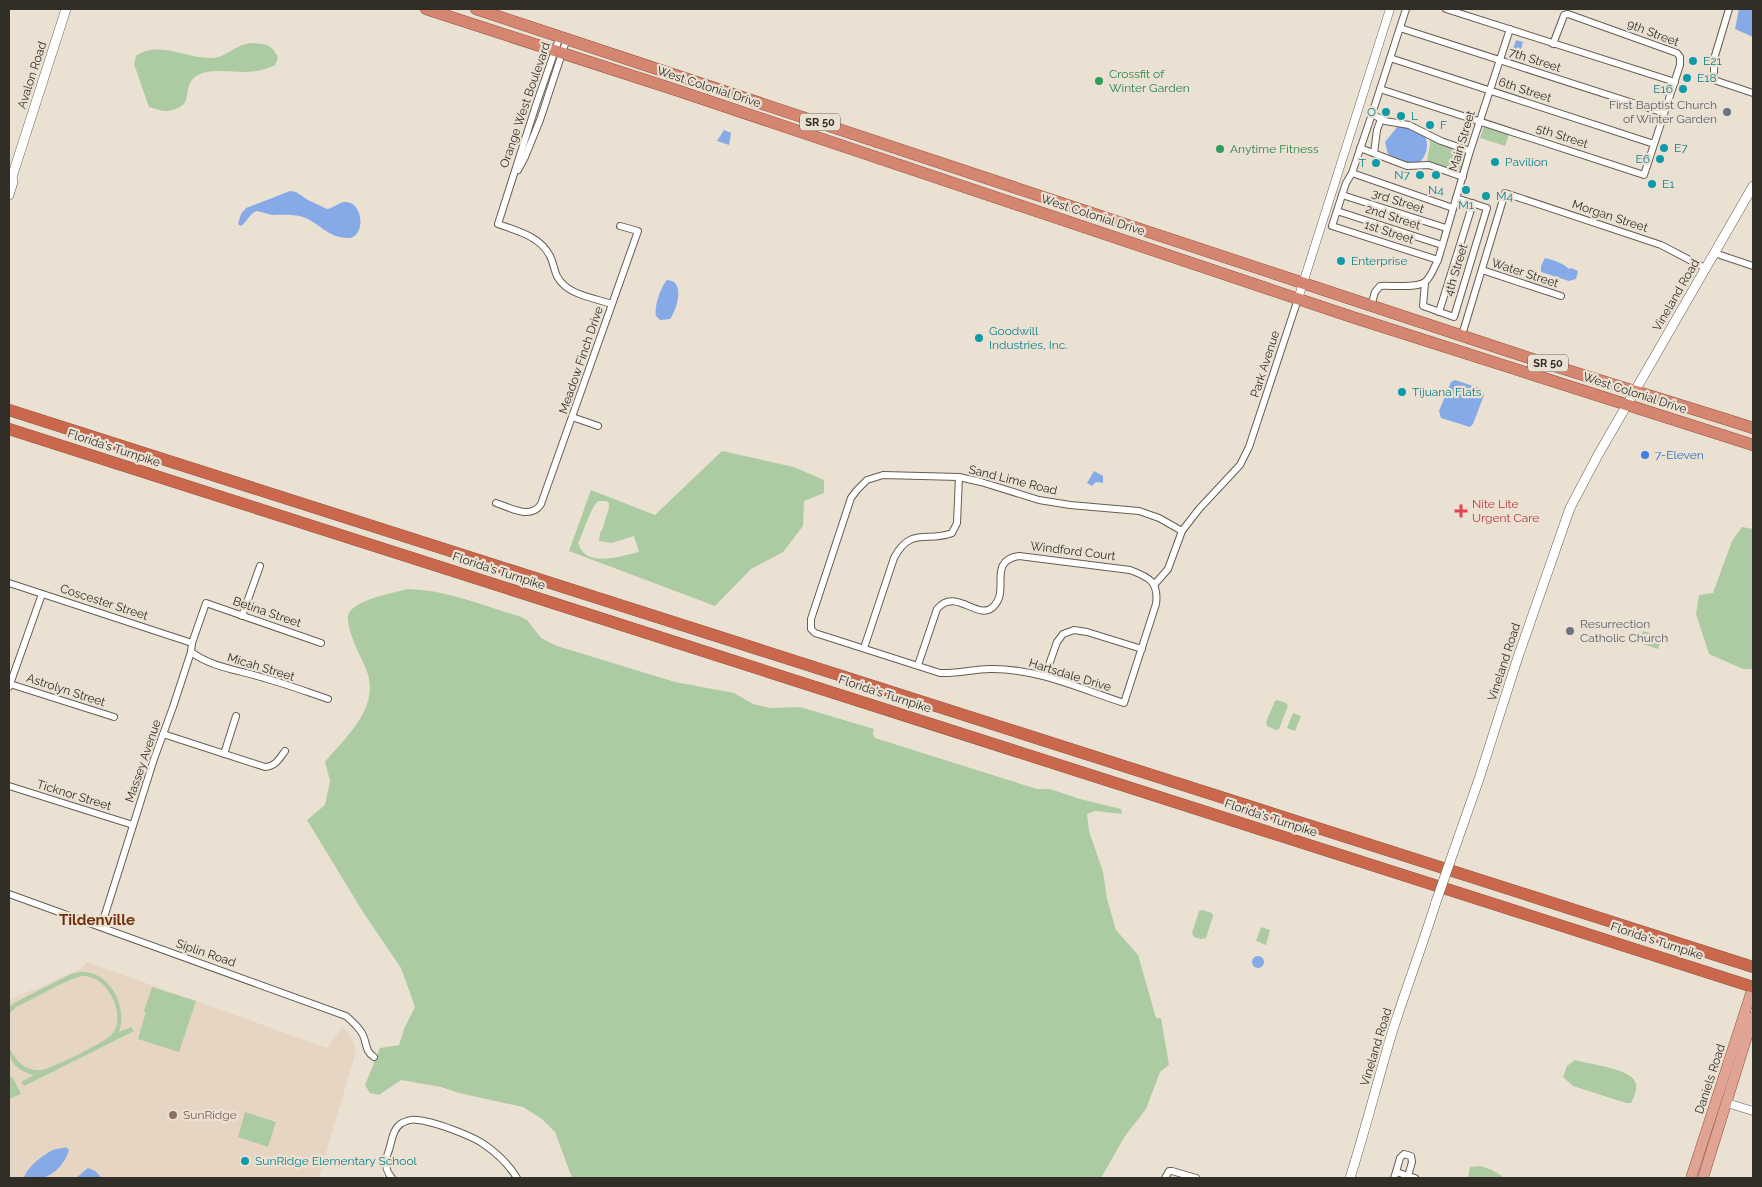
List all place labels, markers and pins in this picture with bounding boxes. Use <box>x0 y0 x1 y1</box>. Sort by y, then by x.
place label: E21 <box>1703 54 1722 68</box>
marker: E21 <box>1687 55 1699 67</box>
place label: Crossfit of Winter Garden <box>1109 67 1190 95</box>
place label: E18 <box>1697 71 1717 85</box>
marker: E18 <box>1681 72 1693 84</box>
marker: Crossfit of Winter Garden <box>1093 75 1105 87</box>
place label: E16 <box>1653 82 1673 96</box>
marker: E16 <box>1677 83 1689 95</box>
place label: First Baptist Church of Winter Garden <box>1609 98 1717 126</box>
place label: O <box>1367 105 1376 119</box>
marker: O <box>1380 106 1392 118</box>
marker: First Baptist Church of Winter Garden <box>1721 106 1733 118</box>
place label: L <box>1411 109 1418 123</box>
marker: L <box>1395 110 1407 122</box>
place label: F <box>1440 118 1447 132</box>
marker: F <box>1424 119 1436 131</box>
place label: E7 <box>1674 141 1688 155</box>
place label: Anytime Fitness <box>1230 142 1319 156</box>
marker: E7 <box>1658 142 1670 154</box>
marker: Anytime Fitness <box>1214 143 1226 155</box>
place label: E6 <box>1635 152 1650 166</box>
marker: E6 <box>1654 153 1666 165</box>
place label: Pavilion <box>1505 155 1548 169</box>
place label: T <box>1359 156 1367 170</box>
marker: Pavilion <box>1489 156 1501 168</box>
marker: T <box>1370 157 1382 169</box>
place label: N7 <box>1394 168 1411 182</box>
marker: N7 <box>1414 169 1426 181</box>
marker: N4 <box>1430 169 1442 181</box>
place label: E1 <box>1662 177 1674 191</box>
marker: E1 <box>1646 178 1658 190</box>
place label: N4 <box>1428 183 1444 197</box>
marker: M1 <box>1460 184 1472 196</box>
place label: M4 <box>1496 189 1514 203</box>
marker: M4 <box>1480 190 1492 202</box>
place label: M1 <box>1458 198 1474 212</box>
place label: Enterprise <box>1351 254 1407 268</box>
marker: Enterprise <box>1335 255 1347 267</box>
place label: Goodwill Industries, Inc. <box>989 324 1068 352</box>
marker: Goodwill Industries, Inc. <box>973 332 985 344</box>
place label: Tijuana Flats <box>1412 385 1482 399</box>
marker: Tijuana Flats <box>1396 386 1408 398</box>
place label: 7-Eleven <box>1655 448 1704 462</box>
marker: 7-Eleven <box>1639 449 1651 461</box>
place label: Nite Lite Urgent Care <box>1472 497 1539 525</box>
marker: Nite Lite Urgent Care <box>1454 504 1468 518</box>
place label: Resurrection Catholic Church <box>1580 617 1668 645</box>
marker: Resurrection Catholic Church <box>1564 625 1576 637</box>
place label: SunRidge <box>183 1108 237 1122</box>
marker: SunRidge <box>167 1109 179 1121</box>
place label: SunRidge Elementary School <box>255 1154 418 1168</box>
marker: SunRidge Elementary School <box>239 1155 251 1167</box>

